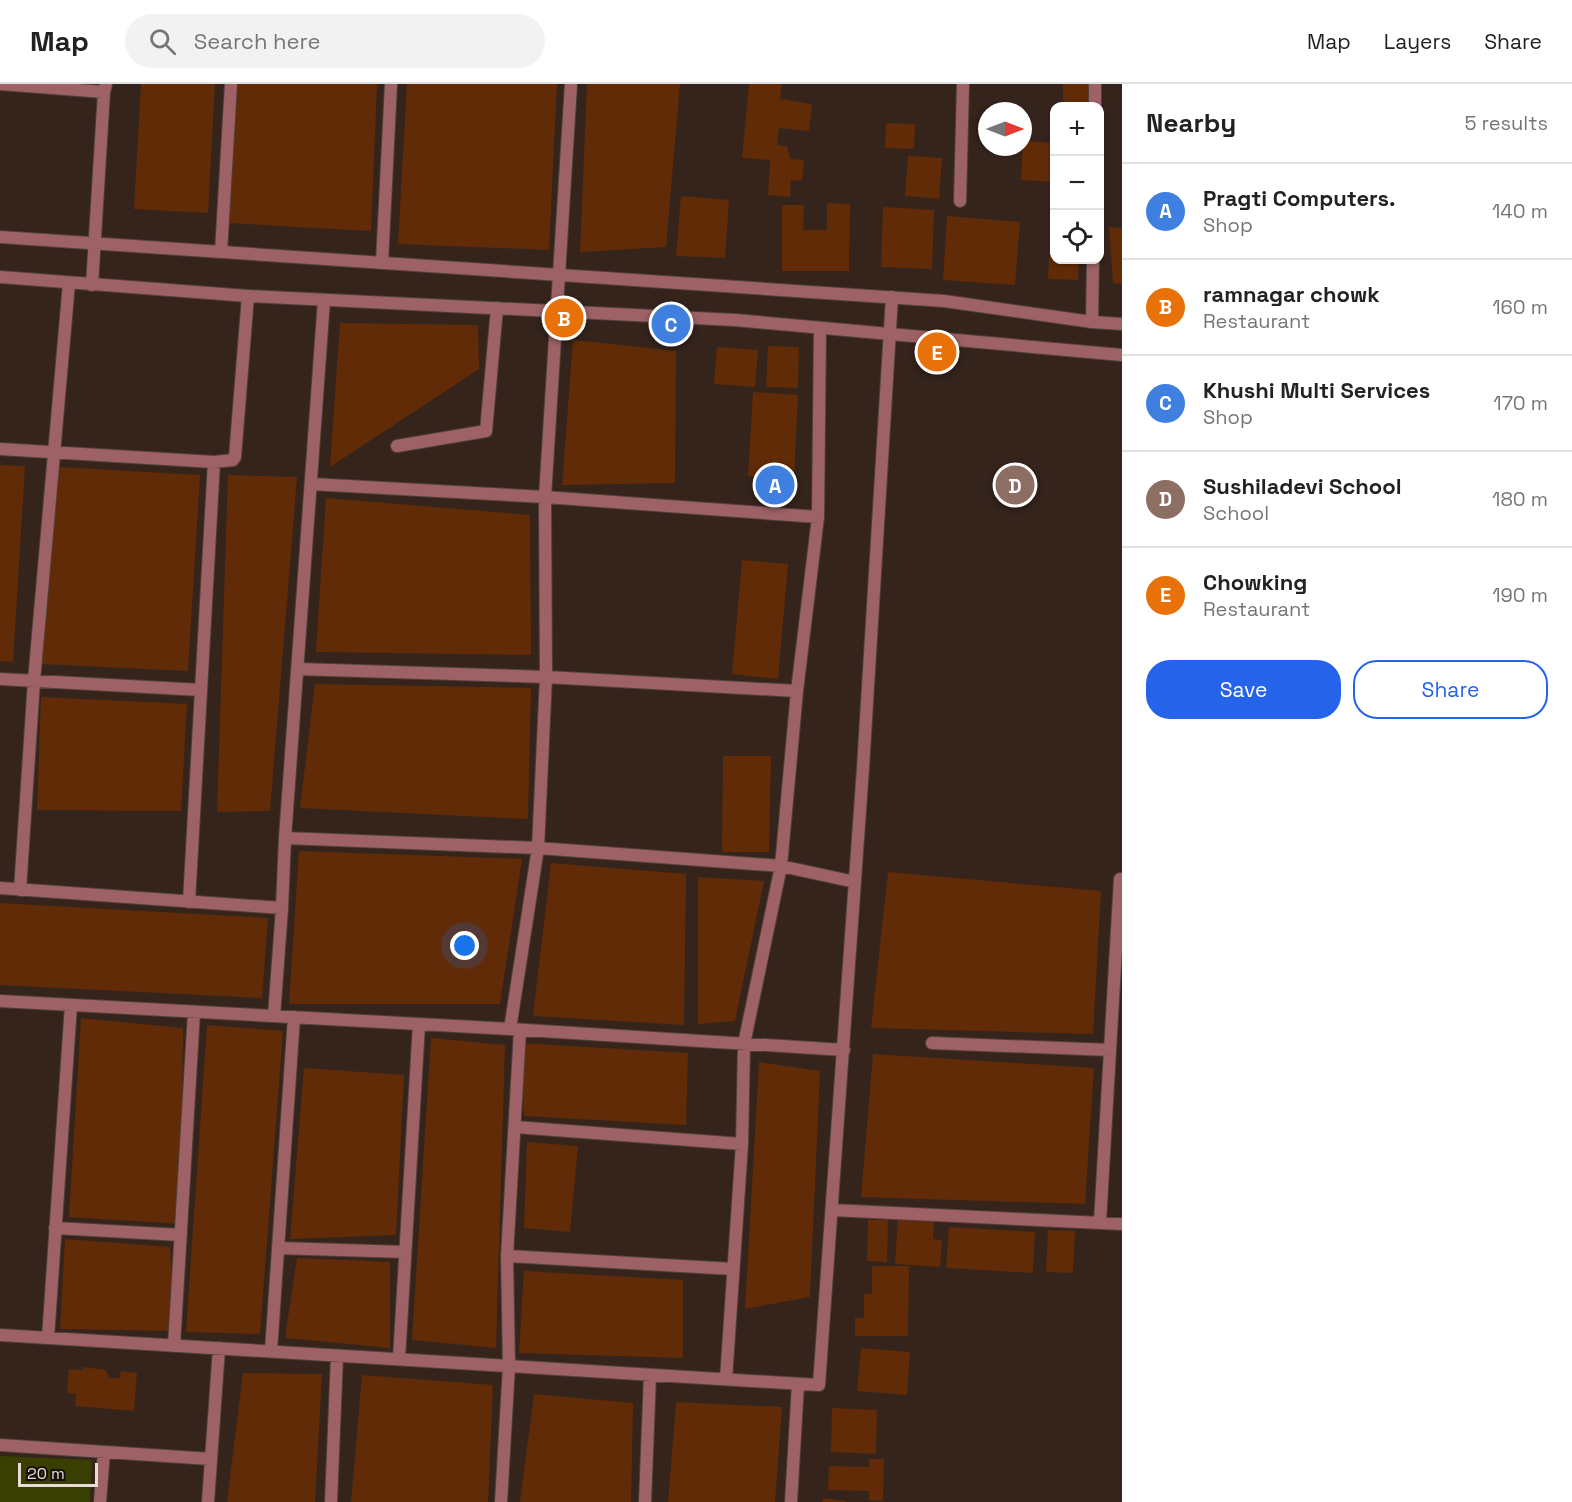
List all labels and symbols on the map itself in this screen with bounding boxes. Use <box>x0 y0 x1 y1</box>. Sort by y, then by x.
north arrow <box>978 102 1032 156</box>
pin: B <box>544 296 584 340</box>
pin: C <box>652 302 690 346</box>
pin: E <box>918 330 956 374</box>
pin: A <box>756 462 794 508</box>
pin: D <box>996 462 1034 508</box>
your location <box>450 931 479 960</box>
scale bar <box>18 1460 98 1488</box>

